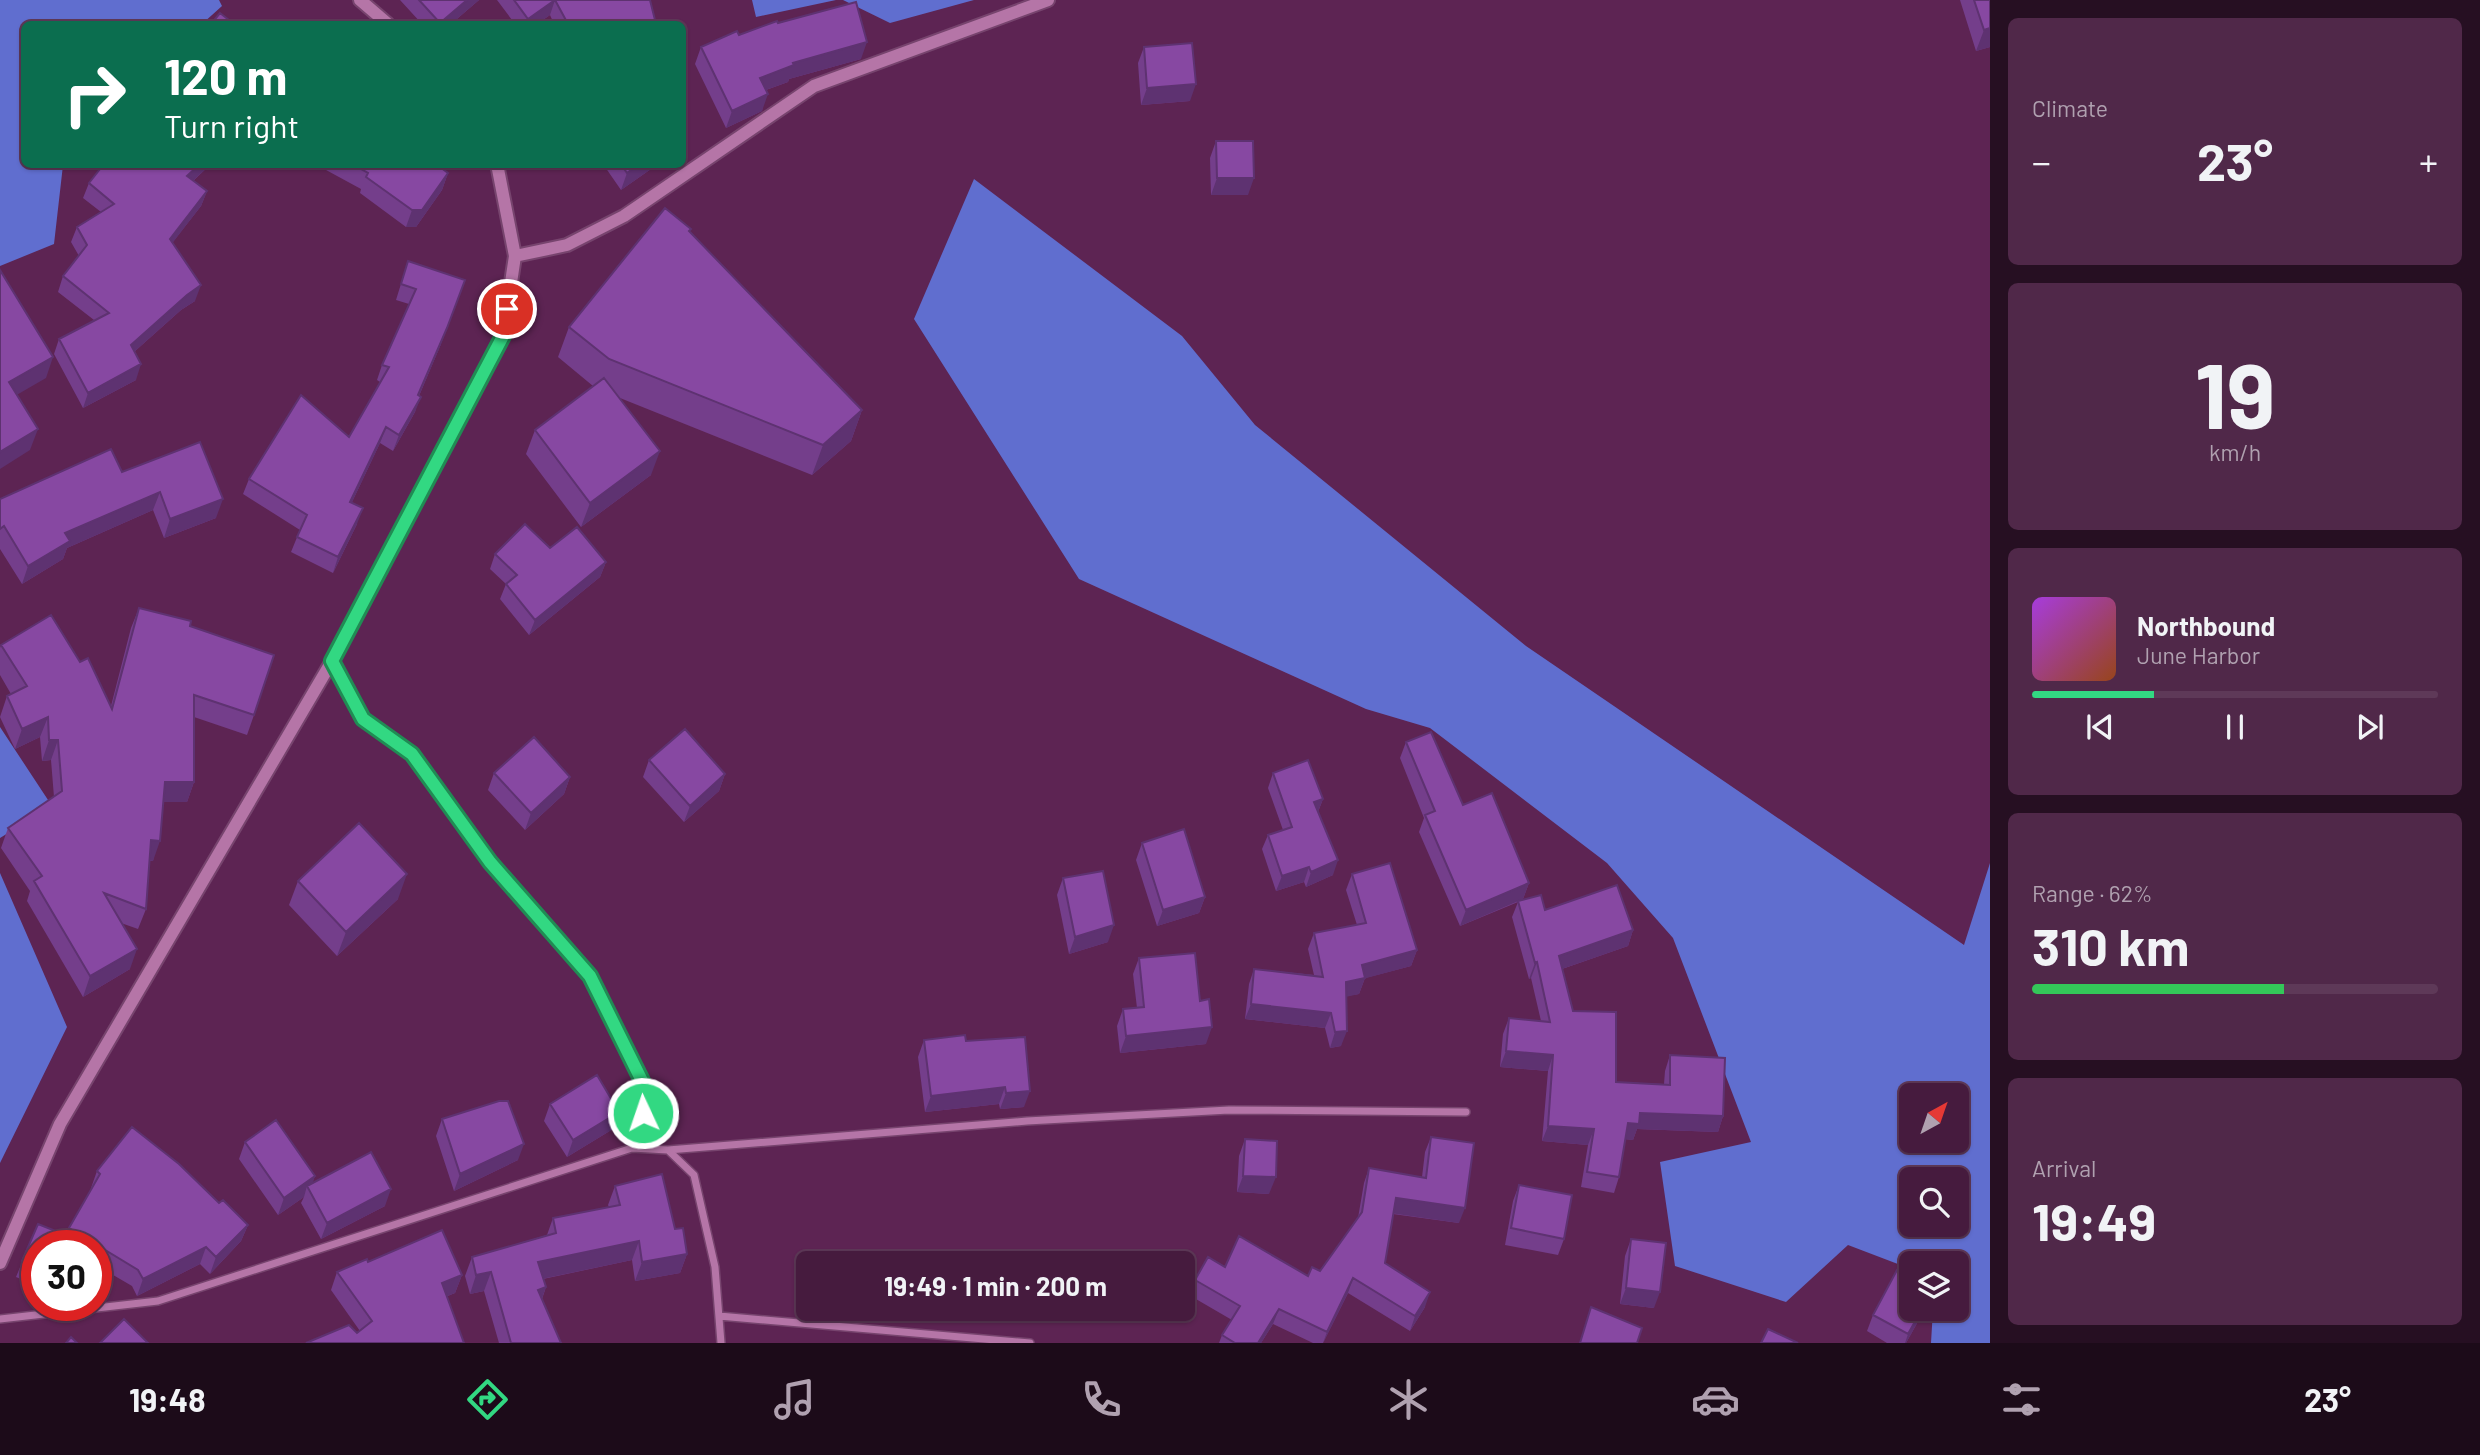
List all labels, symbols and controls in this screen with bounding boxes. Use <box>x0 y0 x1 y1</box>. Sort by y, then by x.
text: 120 m <box>164 46 287 105</box>
icon: right <box>49 49 140 140</box>
text: Climate <box>2032 94 2108 122</box>
text: Turn right <box>164 106 299 144</box>
text: 23° <box>2197 129 2273 191</box>
text: − <box>2032 138 2051 184</box>
text: + <box>2419 138 2438 184</box>
pin <box>477 279 537 339</box>
icon: arrive <box>488 290 526 328</box>
text: 19 <box>2195 338 2275 447</box>
text: km/h <box>2209 438 2261 466</box>
text: Northbound <box>2137 610 2275 641</box>
text: June Harbor <box>2137 641 2260 669</box>
icon: previous <box>2081 708 2119 746</box>
icon: pause <box>2216 708 2254 746</box>
icon: next <box>2351 708 2389 746</box>
text: Range · 62% <box>2032 879 2153 907</box>
text: 310 km <box>2032 914 2190 976</box>
position arrow <box>606 1076 680 1150</box>
north arrow <box>1899 1083 1969 1153</box>
map controls <box>1899 1083 1969 1321</box>
text: Arrival <box>2032 1154 2096 1182</box>
button: search <box>1899 1167 1969 1237</box>
text: 19:49 <box>2032 1189 2156 1251</box>
speed limit sign: 30 <box>21 1230 112 1321</box>
button: layers <box>1899 1251 1969 1321</box>
text: 19:49 · 1 min · 200 m <box>884 1270 1107 1301</box>
icon: directions <box>463 1375 512 1424</box>
icon: music <box>770 1375 819 1424</box>
icon: phone <box>1077 1375 1126 1424</box>
icon: climate <box>1384 1375 1433 1424</box>
icon: car <box>1691 1375 1740 1424</box>
icon: filters <box>1997 1375 2046 1424</box>
text: 19:48 <box>129 1380 206 1418</box>
text: 23° <box>2304 1380 2351 1418</box>

